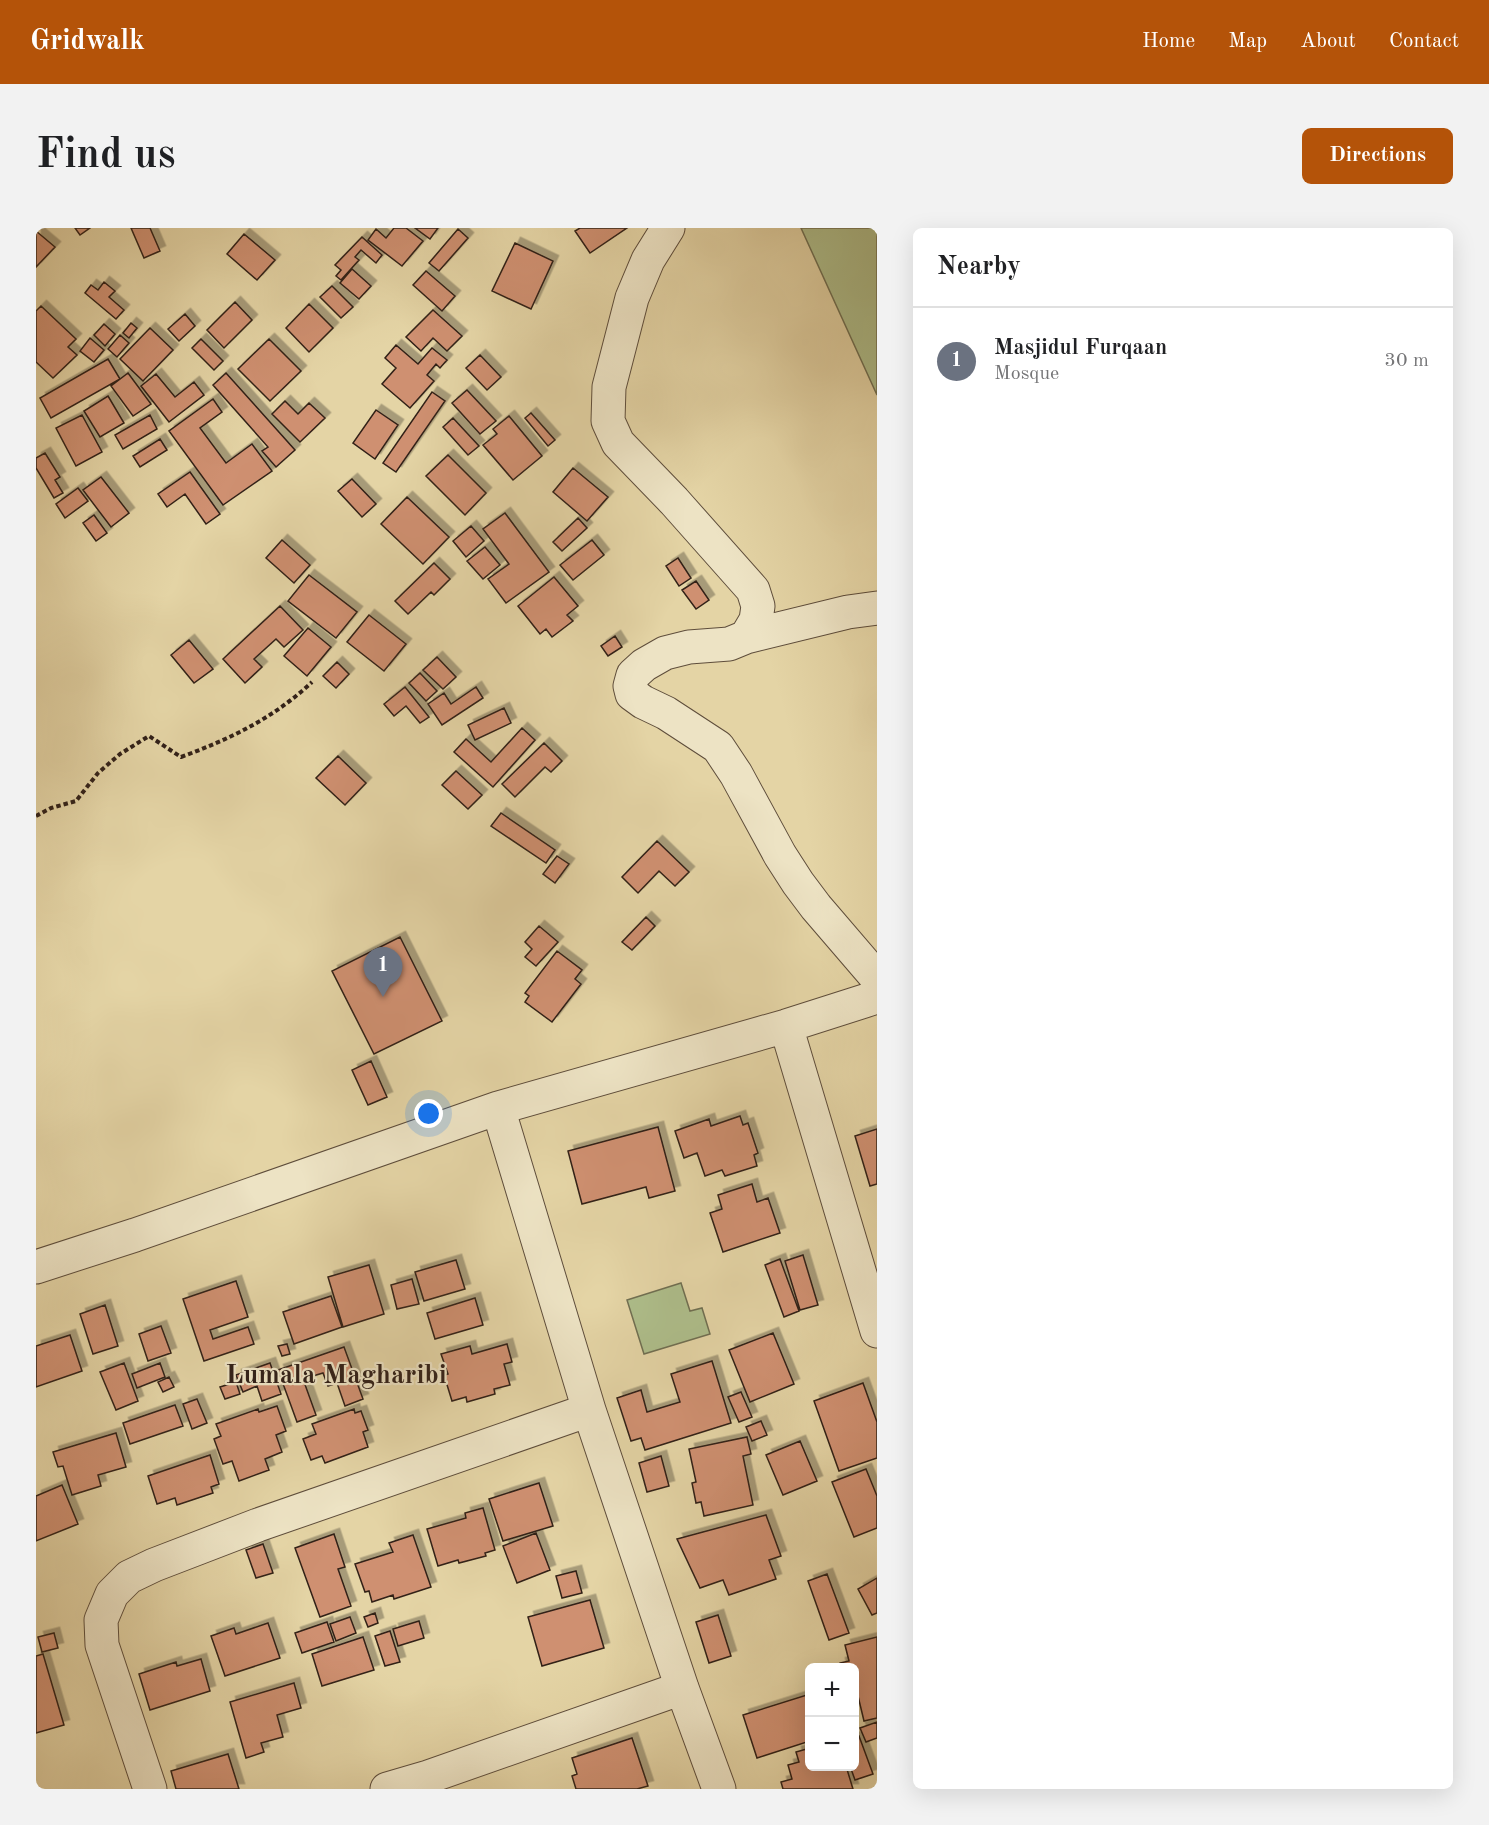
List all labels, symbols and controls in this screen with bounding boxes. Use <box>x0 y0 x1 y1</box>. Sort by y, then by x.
text: Gridwalk <box>30 28 145 56</box>
text: Home <box>1142 31 1195 52</box>
text: Map <box>1228 31 1267 52</box>
text: About <box>1300 31 1356 52</box>
text: Contact <box>1389 31 1459 52</box>
button: Directions <box>1302 128 1453 184</box>
text: Find us <box>36 135 175 177</box>
text: Nearby <box>937 254 1021 280</box>
text: Masjidul Furqaan <box>994 337 1167 359</box>
text: 1 <box>951 351 962 371</box>
text: 30 m <box>1384 351 1429 371</box>
text: Mosque <box>994 364 1059 384</box>
pin: 1 <box>364 948 402 997</box>
your location <box>414 1099 443 1128</box>
district label: Lumala Magharibi <box>225 1362 447 1389</box>
map controls <box>805 1663 859 1771</box>
button: + <box>805 1663 859 1717</box>
button: − <box>805 1717 859 1771</box>

